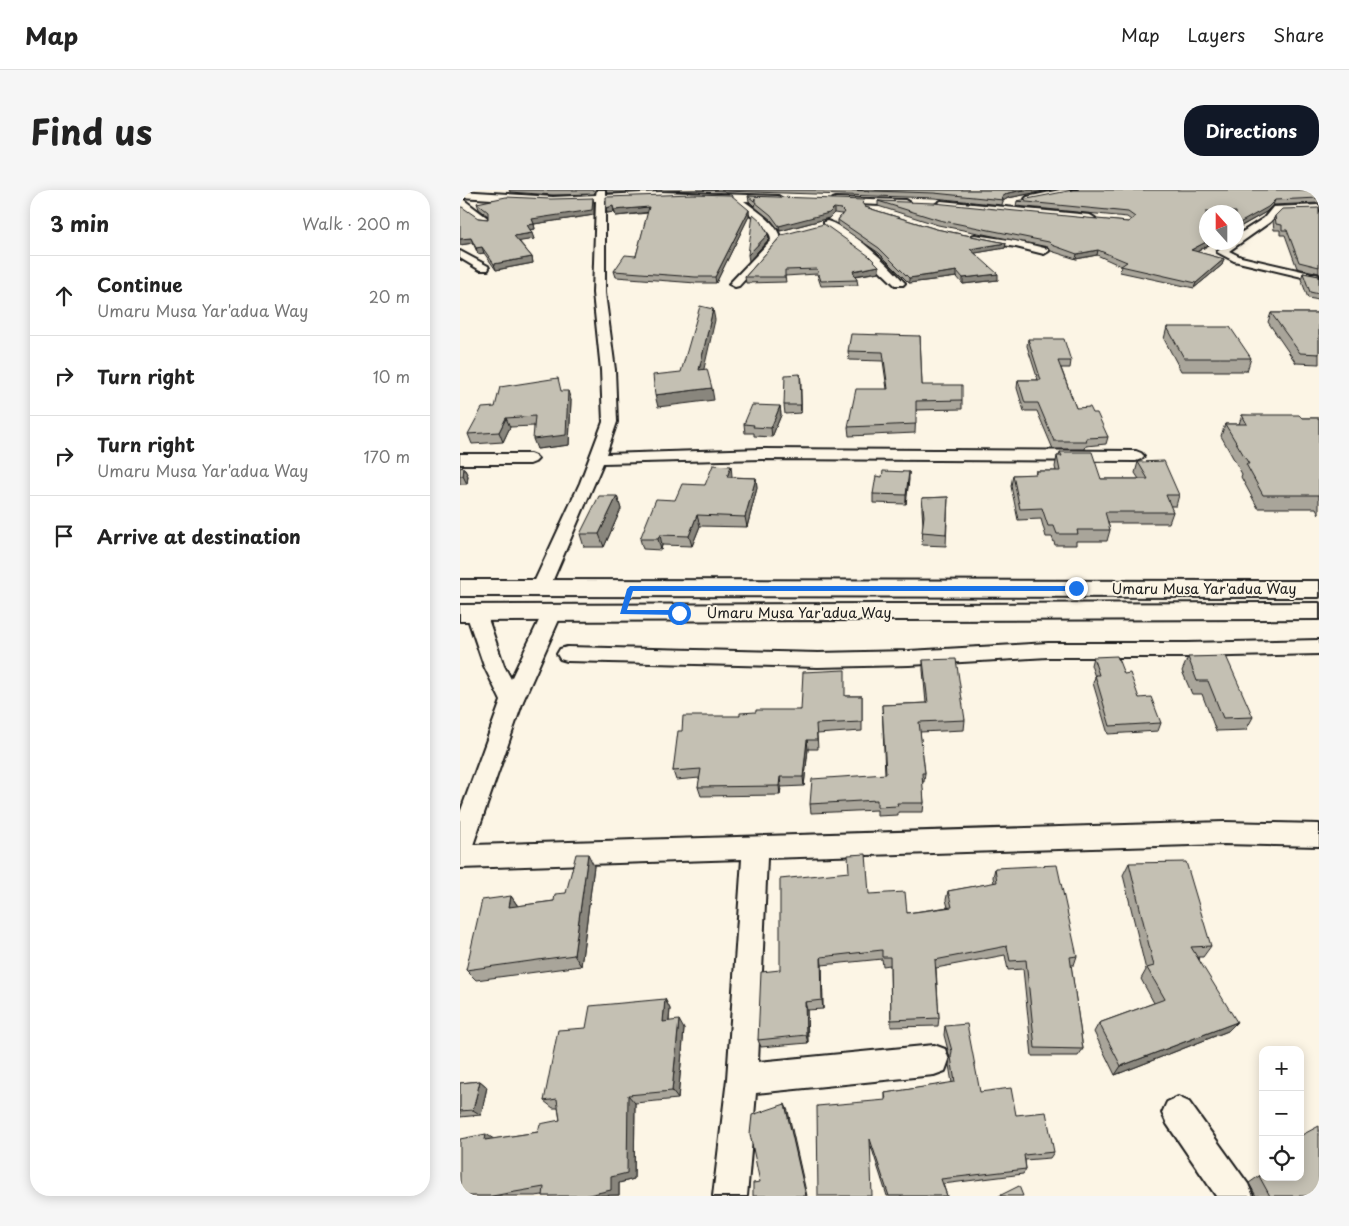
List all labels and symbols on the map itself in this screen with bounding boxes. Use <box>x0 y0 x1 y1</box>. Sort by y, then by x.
north arrow <box>1199 205 1244 250</box>
route end <box>1065 577 1088 600</box>
street label: Umaru Musa Yar'adua Way <box>1112 578 1296 599</box>
route start <box>668 602 691 625</box>
street label: Umaru Musa Yar'adua Way <box>707 602 891 623</box>

